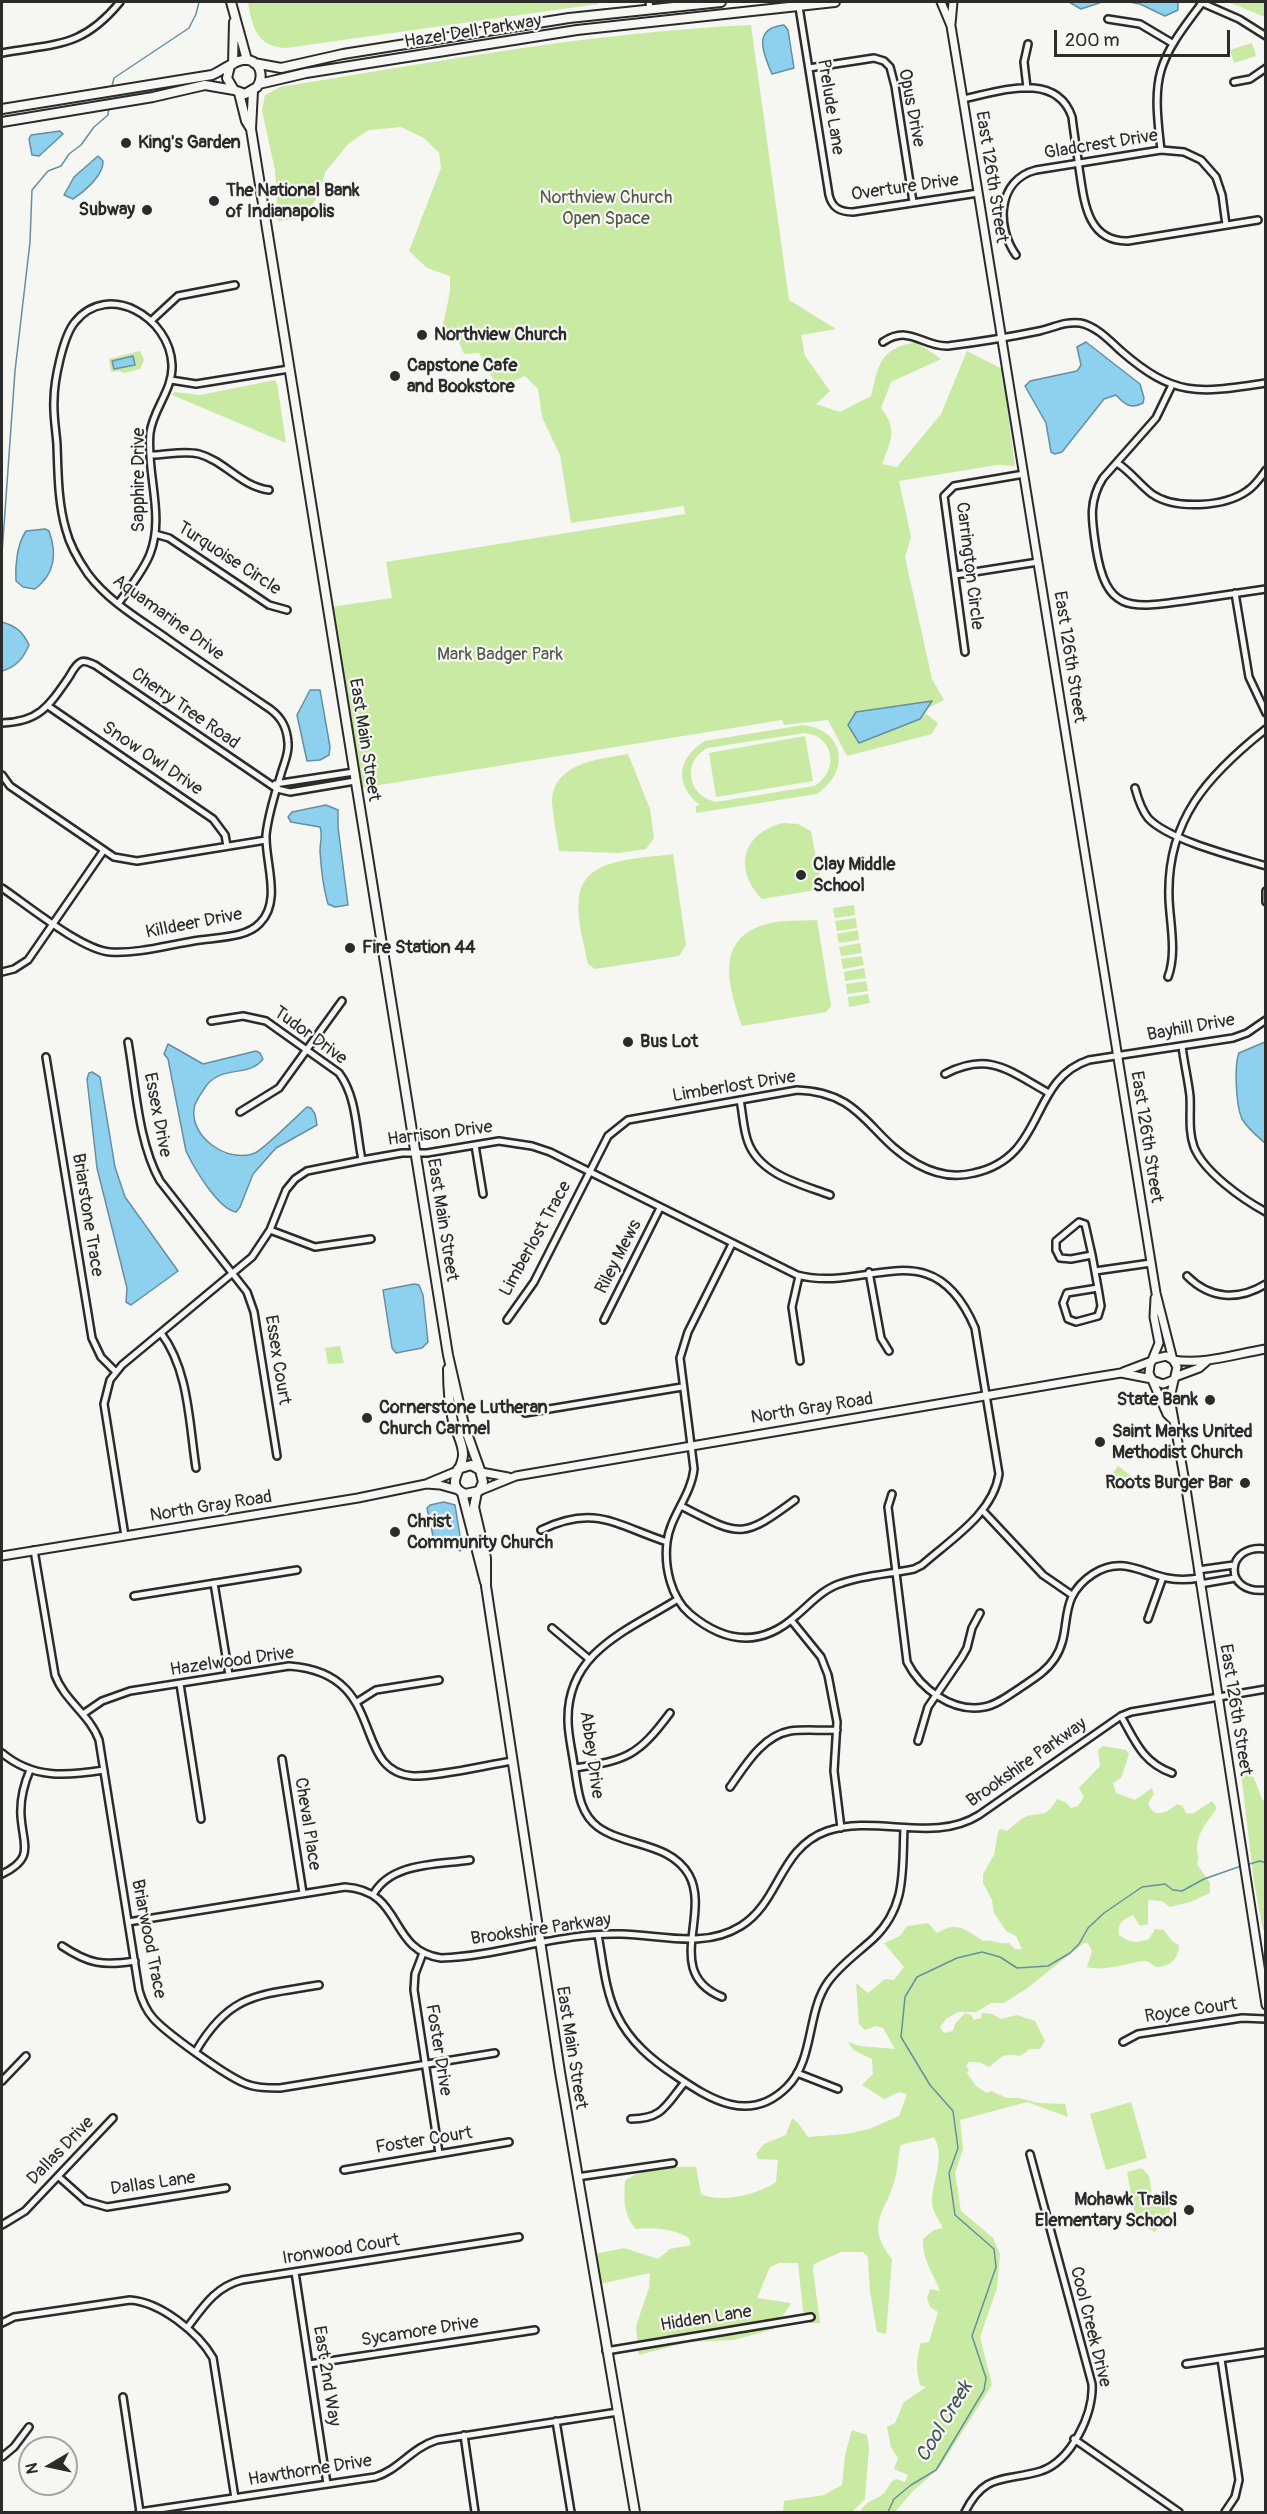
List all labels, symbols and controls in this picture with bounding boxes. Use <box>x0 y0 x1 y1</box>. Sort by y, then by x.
street label: Hazel Dell Parkway <box>403 10 543 54</box>
scale bar <box>1057 18 1232 56</box>
text: 200 m <box>1065 29 1120 52</box>
street label: Prelude Lane <box>812 58 848 156</box>
street label: Opus Drive <box>893 67 929 149</box>
street label: East 126th Street <box>970 110 1012 244</box>
street label: Gladcrest Drive <box>1043 125 1159 165</box>
place label: King's Garden <box>138 132 241 154</box>
marker: King's Garden <box>119 136 133 150</box>
street label: Overture Drive <box>850 170 960 206</box>
place label: The National Bank of Indianapolis <box>226 180 360 222</box>
park label: Northview Church Open Space <box>540 187 672 230</box>
marker: The National Bank of Indianapolis <box>207 194 221 208</box>
place label: Subway <box>78 199 135 221</box>
marker: Subway <box>140 203 154 217</box>
place label: Northview Church <box>434 324 567 346</box>
marker: Northview Church <box>415 328 429 342</box>
place label: Capstone Cafe and Bookstore <box>407 355 517 398</box>
marker: Capstone Cafe and Bookstore <box>388 369 402 383</box>
street label: Sapphire Drive <box>128 428 150 532</box>
street label: Carrington Circle <box>950 501 988 631</box>
street label: Turquoise Circle <box>173 517 285 601</box>
street label: Aquamarine Drive <box>108 570 228 666</box>
street label: East 126th Street <box>1048 590 1090 724</box>
park label: Mark Badger Park <box>437 644 563 666</box>
street label: Cherry Tree Road <box>127 664 243 754</box>
street label: East Main Street <box>344 677 384 803</box>
street label: Snow Owl Drive <box>98 717 206 801</box>
place label: Clay Middle School <box>813 854 895 896</box>
marker: Clay Middle School <box>794 868 808 882</box>
street label: Killdeer Drive <box>144 904 244 944</box>
place label: Fire Station 44 <box>362 937 475 959</box>
marker: Fire Station 44 <box>343 941 357 955</box>
street label: Tudor Drive <box>269 1002 351 1070</box>
street label: Bayhill Drive <box>1145 1010 1237 1046</box>
place label: Bus Lot <box>640 1031 698 1053</box>
marker: Bus Lot <box>621 1035 635 1049</box>
street label: Limberlost Drive <box>671 1067 797 1107</box>
street label: East 126th Street <box>1125 1070 1167 1204</box>
street label: Essex Drive <box>138 1071 176 1159</box>
street label: Harrison Drive <box>386 1117 494 1151</box>
street label: Briarstone Trace <box>67 1152 107 1278</box>
street label: East Main Street <box>422 1157 462 1283</box>
street label: Limberlost Trace <box>495 1178 577 1300</box>
street label: Riley Mews <box>591 1216 647 1298</box>
street label: Essex Court <box>259 1314 295 1406</box>
street label: North Gray Road <box>749 1389 875 1429</box>
place label: State Bank <box>1117 1389 1198 1411</box>
marker: State Bank <box>1203 1393 1217 1407</box>
place label: Cornerstone Lutheran Church Carmel <box>379 1397 548 1440</box>
marker: Cornerstone Lutheran Church Carmel <box>360 1411 374 1425</box>
place label: Saint Marks United Methodist Church <box>1112 1421 1253 1464</box>
marker: Saint Marks United Methodist Church <box>1093 1435 1107 1449</box>
place label: Roots Burger Bar <box>1105 1472 1233 1494</box>
marker: Roots Burger Bar <box>1238 1476 1252 1490</box>
street label: North Gray Road <box>148 1487 274 1527</box>
place label: Christ Community Church <box>407 1511 553 1553</box>
marker: Christ Community Church <box>388 1525 402 1539</box>
street label: Hazelwood Drive <box>169 1643 295 1681</box>
street label: East 126th Street <box>1214 1643 1256 1777</box>
street label: Abbey Drive <box>574 1710 608 1800</box>
street label: Brookshire Parkway <box>963 1714 1091 1812</box>
street label: Cheval Place <box>289 1776 325 1872</box>
street label: Briarwood Trace <box>126 1877 170 2001</box>
street label: Brookshire Parkway <box>469 1909 613 1951</box>
street label: East Main Street <box>551 1985 591 2111</box>
street label: Royce Court <box>1143 1994 1239 2028</box>
street label: Foster Drive <box>420 2003 456 2097</box>
street label: Dallas Drive <box>23 2112 99 2190</box>
street label: Foster Court <box>374 2123 474 2159</box>
street label: Dallas Lane <box>109 2167 197 2201</box>
place label: Mohawk Trails Elementary School <box>1035 2189 1177 2232</box>
marker: Mohawk Trails Elementary School <box>1182 2203 1196 2217</box>
street label: Ironwood Court <box>281 2230 401 2270</box>
street label: Cool Creek Drive <box>1065 2265 1115 2389</box>
street label: Hidden Lane <box>659 2301 753 2337</box>
street label: Sycamore Drive <box>360 2312 480 2352</box>
street label: East 2nd Way <box>307 2324 345 2428</box>
water label: Cool Creek <box>912 2377 978 2467</box>
north arrow <box>18 2436 78 2496</box>
street label: Hawthorne Drive <box>247 2451 373 2491</box>
text: N <box>21 2462 43 2475</box>

